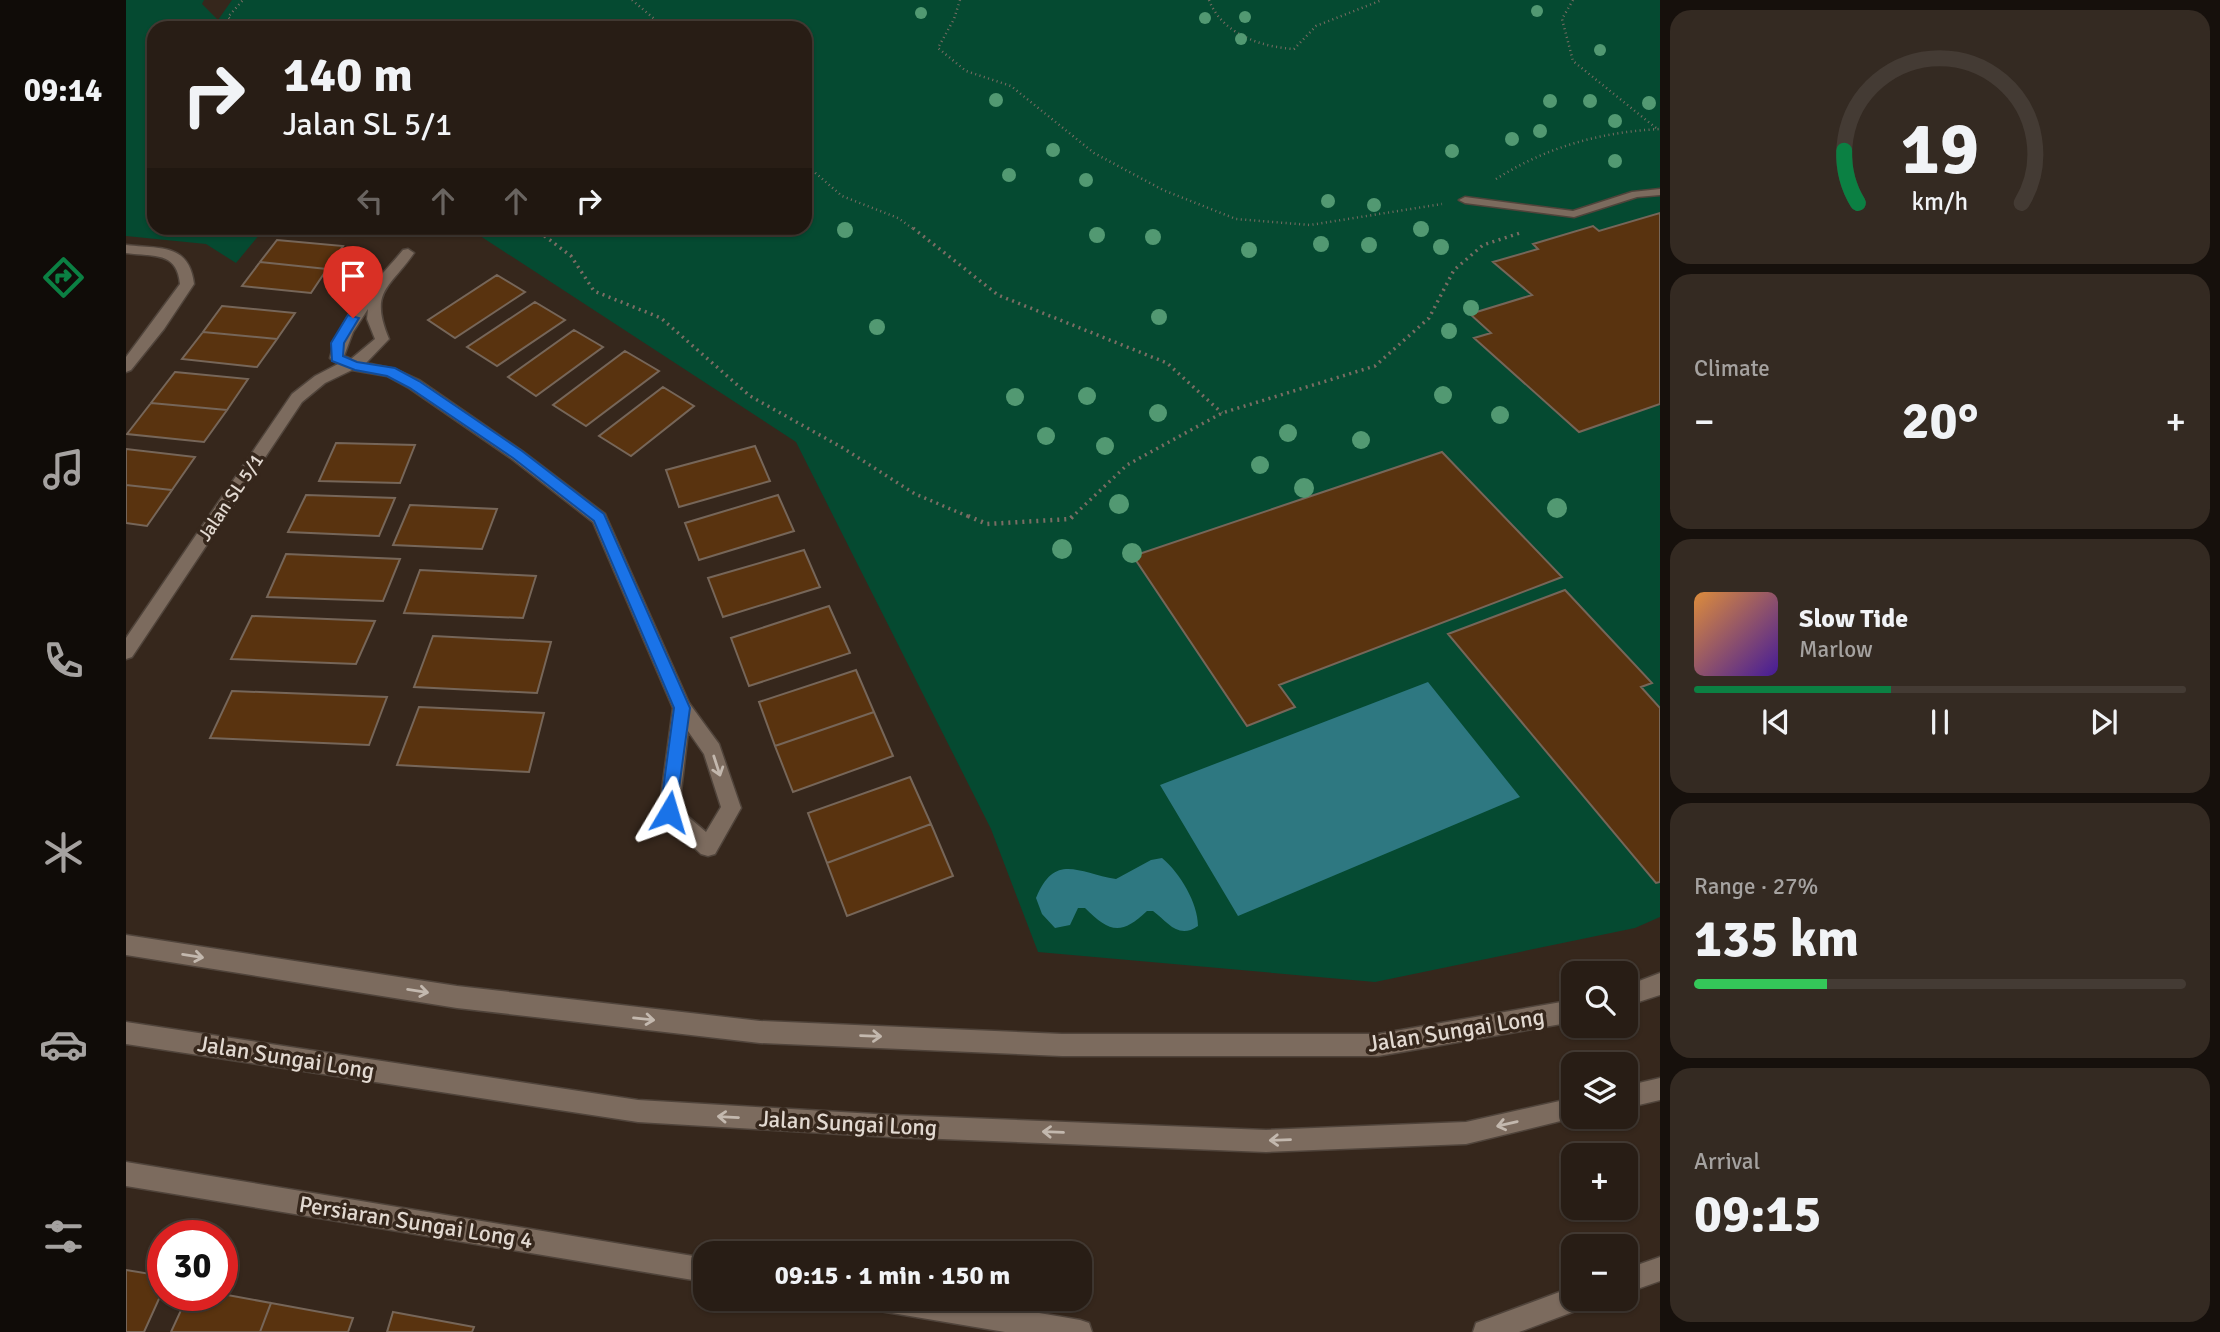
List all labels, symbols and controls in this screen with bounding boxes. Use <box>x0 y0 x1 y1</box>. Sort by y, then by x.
text: 140 m <box>283 45 413 105</box>
icon: right <box>168 49 259 140</box>
text: 09:14 <box>24 71 102 110</box>
text: Jalan SL 5/1 <box>283 105 452 144</box>
text: 19 <box>1901 106 1979 195</box>
icon: left <box>351 182 389 220</box>
icon: ahead <box>424 182 462 220</box>
icon: ahead <box>497 182 535 220</box>
icon: right <box>570 182 608 220</box>
text: km/h <box>1912 186 1968 217</box>
pin <box>323 246 383 318</box>
icon: directions <box>39 253 88 302</box>
icon: arrive <box>334 257 372 295</box>
text: Climate <box>1694 354 1770 383</box>
text: 20° <box>1902 389 1978 453</box>
text: − <box>1694 398 1715 445</box>
text: + <box>2165 398 2186 445</box>
icon: music <box>39 445 88 494</box>
street label: Jalan SL 5/1 <box>193 449 269 546</box>
text: Slow Tide <box>1799 603 1908 635</box>
text: Marlow <box>1799 635 1873 664</box>
icon: phone <box>39 636 88 685</box>
icon: previous <box>1757 703 1795 741</box>
icon: pause <box>1921 703 1959 741</box>
icon: next <box>2085 703 2123 741</box>
one-way arrow <box>712 755 724 777</box>
position arrow <box>632 775 706 849</box>
icon: climate <box>39 828 88 877</box>
text: Range · 27% <box>1694 872 1818 901</box>
text: 135 km <box>1694 907 1859 971</box>
one-way arrow <box>182 950 204 963</box>
map controls <box>1561 961 1638 1311</box>
button: search <box>1561 961 1638 1038</box>
one-way arrow <box>406 985 429 998</box>
street label: Jalan Sungai Long <box>1366 1002 1547 1059</box>
one-way arrow <box>632 1012 655 1025</box>
icon: car <box>39 1020 88 1069</box>
street label: Jalan Sungai Long <box>195 1029 376 1086</box>
one-way arrow <box>859 1030 882 1043</box>
button: layers <box>1561 1052 1638 1129</box>
street label: Jalan Sungai Long <box>758 1104 938 1143</box>
one-way arrow <box>717 1110 740 1123</box>
one-way arrow <box>1496 1118 1519 1131</box>
one-way arrow <box>1042 1126 1065 1139</box>
one-way arrow <box>1269 1134 1292 1147</box>
button: + <box>1561 1143 1638 1220</box>
text: Arrival <box>1694 1147 1760 1176</box>
text: 09:15 <box>1694 1182 1822 1246</box>
street label: Persiaran Sungai Long 4 <box>297 1190 535 1255</box>
icon: filters <box>39 1212 88 1261</box>
speed limit sign: 30 <box>147 1220 238 1311</box>
button: − <box>1561 1234 1638 1311</box>
text: 09:15 · 1 min · 150 m <box>775 1260 1010 1292</box>

